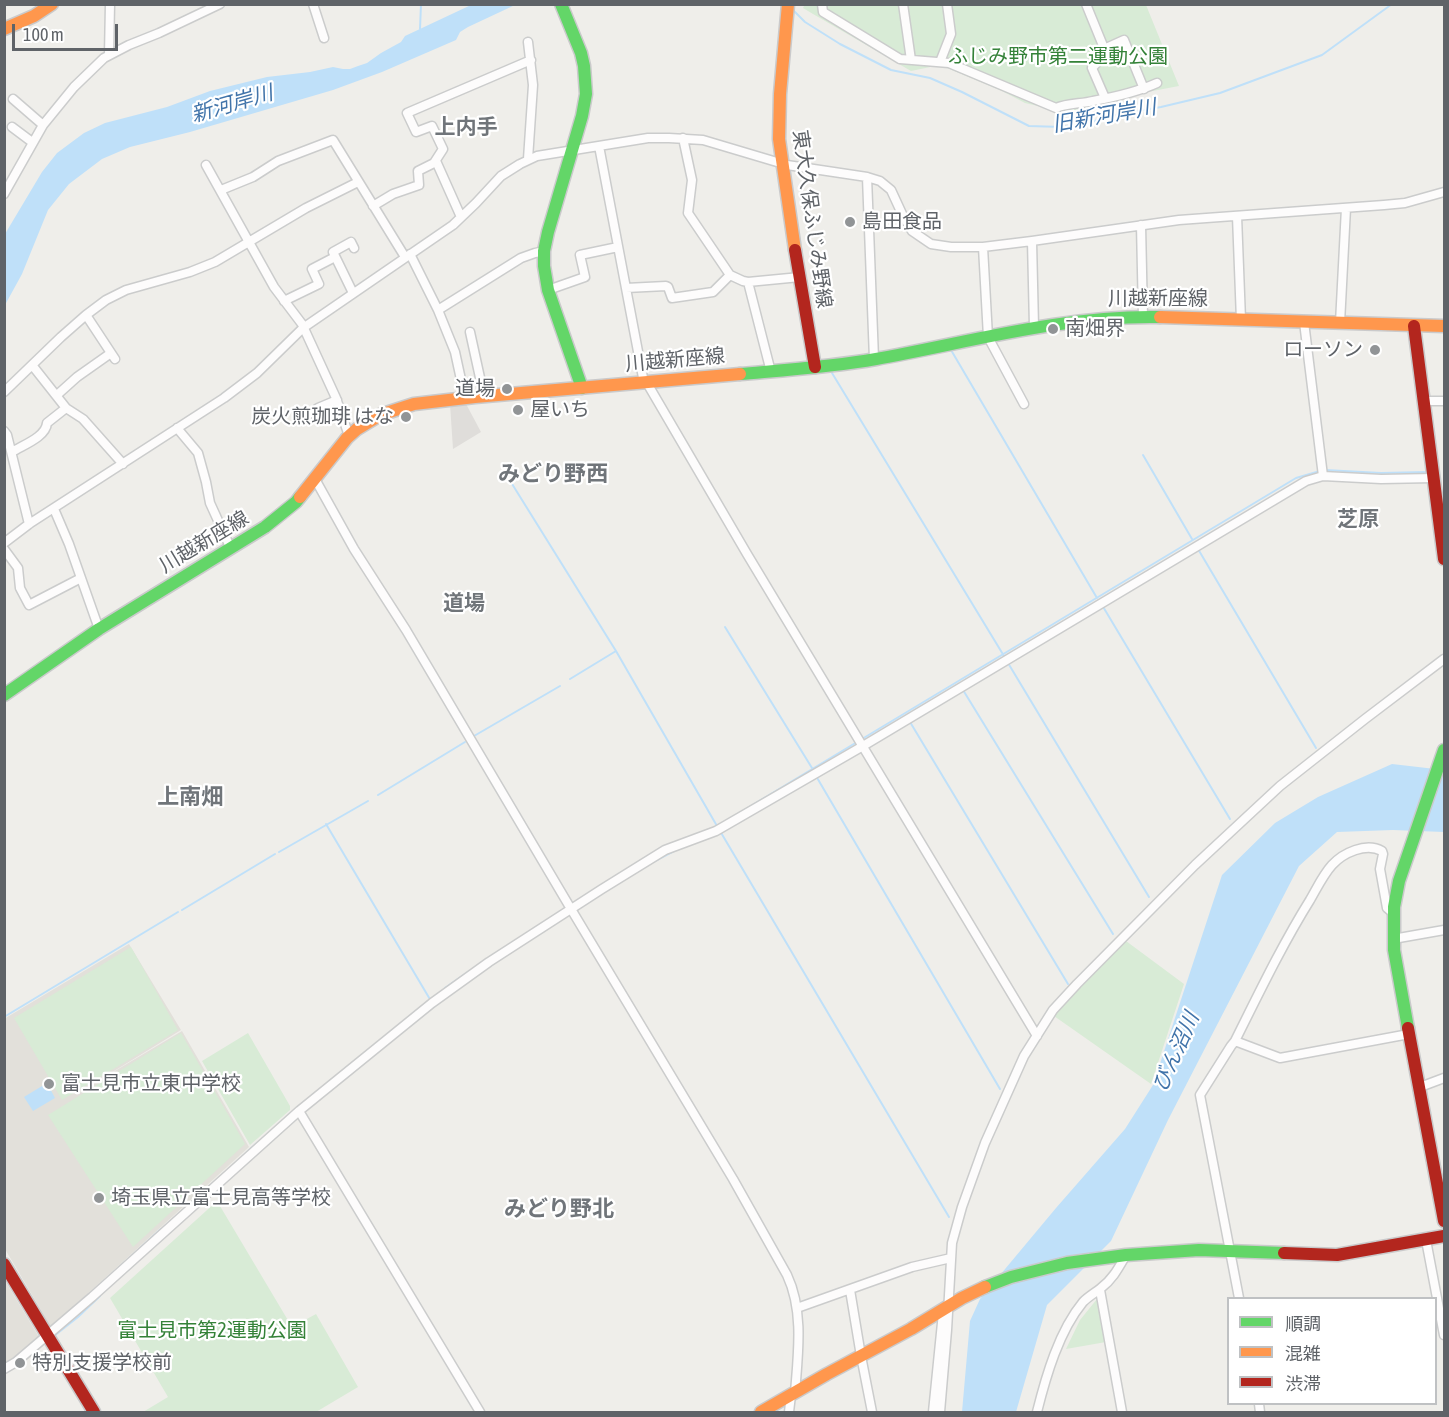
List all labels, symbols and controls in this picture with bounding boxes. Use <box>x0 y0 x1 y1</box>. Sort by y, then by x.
scale bar <box>15 12 122 50</box>
text: 100 m <box>23 24 64 45</box>
park label: ふじみ野市第二運動公園 <box>948 45 1168 69</box>
water label: 新河岸川 <box>188 80 276 128</box>
water label: 旧新河岸川 <box>1050 94 1158 138</box>
district label: 上内手 <box>435 114 497 140</box>
street label: 東大久保ふじみ野線 <box>788 128 836 310</box>
place label: 島田食品 <box>862 210 942 234</box>
marker: 島田食品 <box>843 215 857 229</box>
street label: 川越新座線 <box>1108 287 1208 311</box>
place label: 南畑界 <box>1065 317 1125 341</box>
marker: 南畑界 <box>1046 322 1060 336</box>
place label: ローソン <box>1283 338 1363 362</box>
marker: ローソン <box>1368 343 1382 357</box>
street label: 川越新座線 <box>624 344 726 376</box>
place label: 道場 <box>455 377 495 401</box>
marker: 道場 <box>500 382 514 396</box>
place label: 屋いち <box>530 398 590 422</box>
marker: 屋いち <box>511 403 525 417</box>
place label: 炭火煎珈琲 はな <box>251 405 394 429</box>
marker: 炭火煎珈琲 はな <box>399 410 413 424</box>
district label: みどり野西 <box>498 461 608 487</box>
street label: 川越新座線 <box>155 506 253 578</box>
district label: 芝原 <box>1337 506 1379 532</box>
district label: 道場 <box>443 590 485 616</box>
district label: 上南畑 <box>157 784 223 810</box>
water label: びん沼川 <box>1147 1009 1205 1095</box>
place label: 富士見市立東中学校 <box>61 1072 241 1096</box>
marker: 富士見市立東中学校 <box>42 1077 56 1091</box>
place label: 埼玉県立富士見高等学校 <box>111 1186 331 1210</box>
marker: 埼玉県立富士見高等学校 <box>92 1191 106 1205</box>
district label: みどり野北 <box>504 1196 614 1222</box>
legend <box>1227 1297 1437 1405</box>
text: 順調 <box>1285 1313 1321 1334</box>
park label: 富士見市第2運動公園 <box>117 1319 307 1343</box>
text: 混雑 <box>1285 1343 1321 1364</box>
place label: 特別支援学校前 <box>32 1351 172 1375</box>
marker: 特別支援学校前 <box>13 1356 27 1370</box>
text: 渋滞 <box>1285 1373 1321 1394</box>

